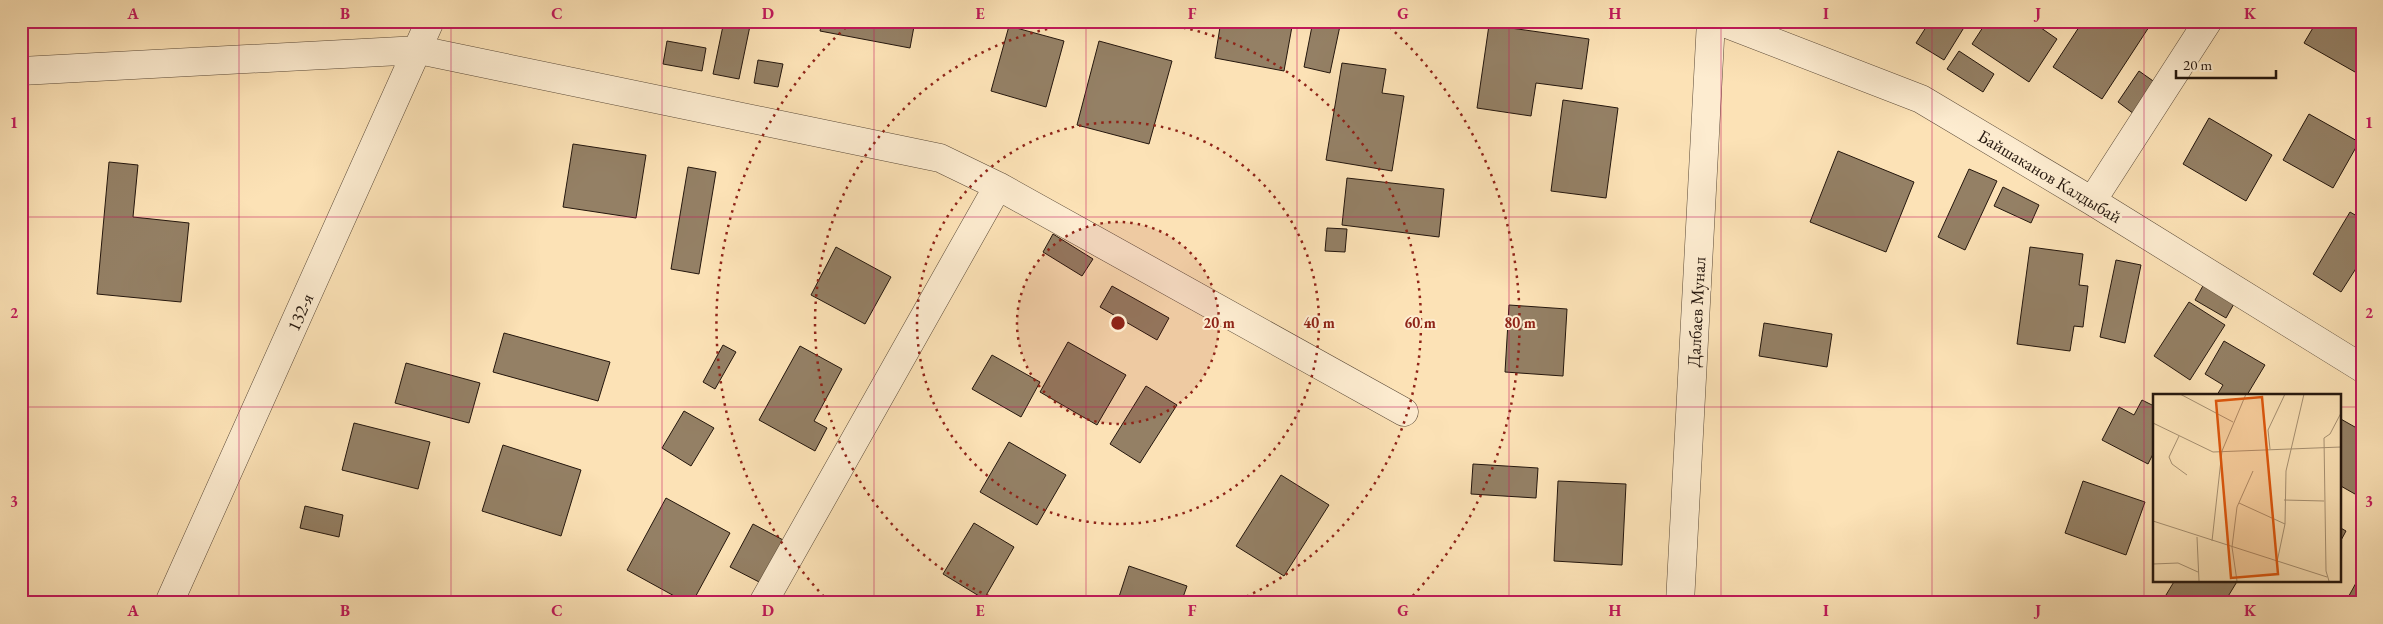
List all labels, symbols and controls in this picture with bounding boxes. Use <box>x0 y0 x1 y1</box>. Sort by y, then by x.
text: A <box>126 3 139 24</box>
text: B <box>340 3 350 24</box>
text: C <box>551 3 563 24</box>
text: D <box>762 3 774 24</box>
text: E <box>975 3 985 24</box>
text: F <box>1188 3 1197 24</box>
text: G <box>1397 3 1409 24</box>
text: H <box>1609 3 1622 24</box>
text: I <box>1823 3 1829 24</box>
text: J <box>2033 3 2041 24</box>
text: K <box>2244 3 2257 24</box>
scale bar <box>2176 48 2276 80</box>
text: 20 m <box>2183 55 2212 74</box>
text: 1 <box>10 112 18 133</box>
text: 1 <box>2365 112 2373 133</box>
street label: Байшаканов Калдыбай <box>1974 124 2126 228</box>
street label: Далбаев Мунал <box>1682 256 1710 368</box>
street label: 132-я <box>282 290 318 334</box>
text: 2 <box>10 302 19 323</box>
text: 2 <box>2365 302 2374 323</box>
text: 20 m <box>1203 313 1235 332</box>
text: 40 m <box>1303 313 1335 332</box>
text: 60 m <box>1404 313 1436 332</box>
text: 80 m <box>1504 313 1536 332</box>
centre of rings <box>1109 314 1127 332</box>
inset map <box>2153 394 2340 582</box>
text: 3 <box>10 491 18 512</box>
text: 3 <box>2365 491 2373 512</box>
text: A <box>126 600 139 621</box>
text: B <box>340 600 350 621</box>
text: C <box>551 600 563 621</box>
text: D <box>762 600 774 621</box>
text: E <box>975 600 985 621</box>
text: F <box>1188 600 1197 621</box>
text: G <box>1397 600 1409 621</box>
text: H <box>1609 600 1622 621</box>
text: I <box>1823 600 1829 621</box>
text: J <box>2033 600 2041 621</box>
text: K <box>2244 600 2257 621</box>

